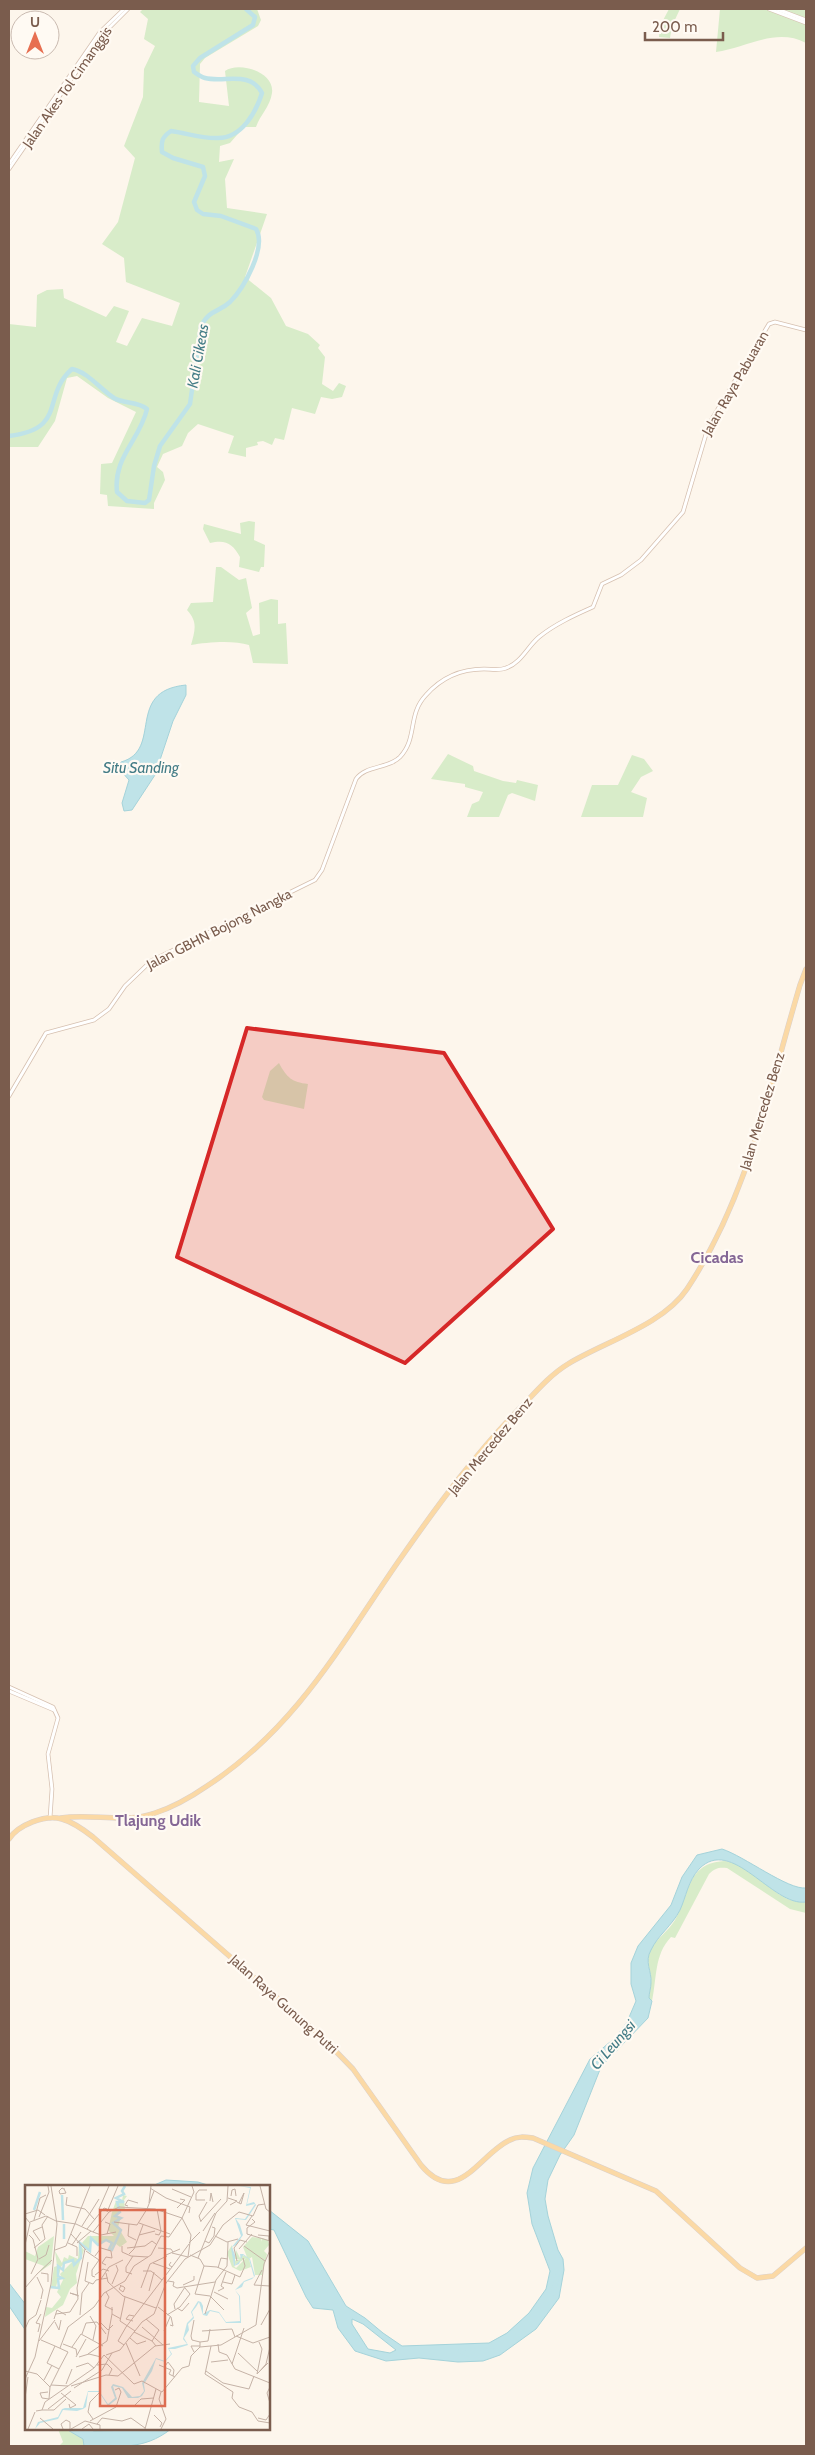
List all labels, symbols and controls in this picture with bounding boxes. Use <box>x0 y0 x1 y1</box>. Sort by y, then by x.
north arrow <box>10 10 60 60</box>
scale bar <box>645 10 722 42</box>
text: U <box>30 13 40 31</box>
text: 200 m <box>652 18 697 36</box>
street label: Jalan Akes Tol Cimanggis <box>18 23 116 152</box>
water label: Kali Cikeas <box>183 322 213 390</box>
street label: Jalan Raya Pabuaran <box>697 327 772 439</box>
water label: Situ Sanding <box>103 759 180 777</box>
street label: Jalan GBHN Bojong Nangka <box>142 884 295 974</box>
street label: Jalan Mercedez Benz <box>735 1050 789 1173</box>
district label: Cicadas <box>690 1248 744 1267</box>
street label: Jalan Mercedez Benz <box>443 1393 536 1499</box>
district label: Tlajung Udik <box>115 1811 201 1830</box>
street label: Jalan Raya Gunung Putri <box>225 1950 342 2058</box>
water label: Ci Leungsi <box>587 2016 640 2073</box>
inset map <box>25 2185 270 2430</box>

